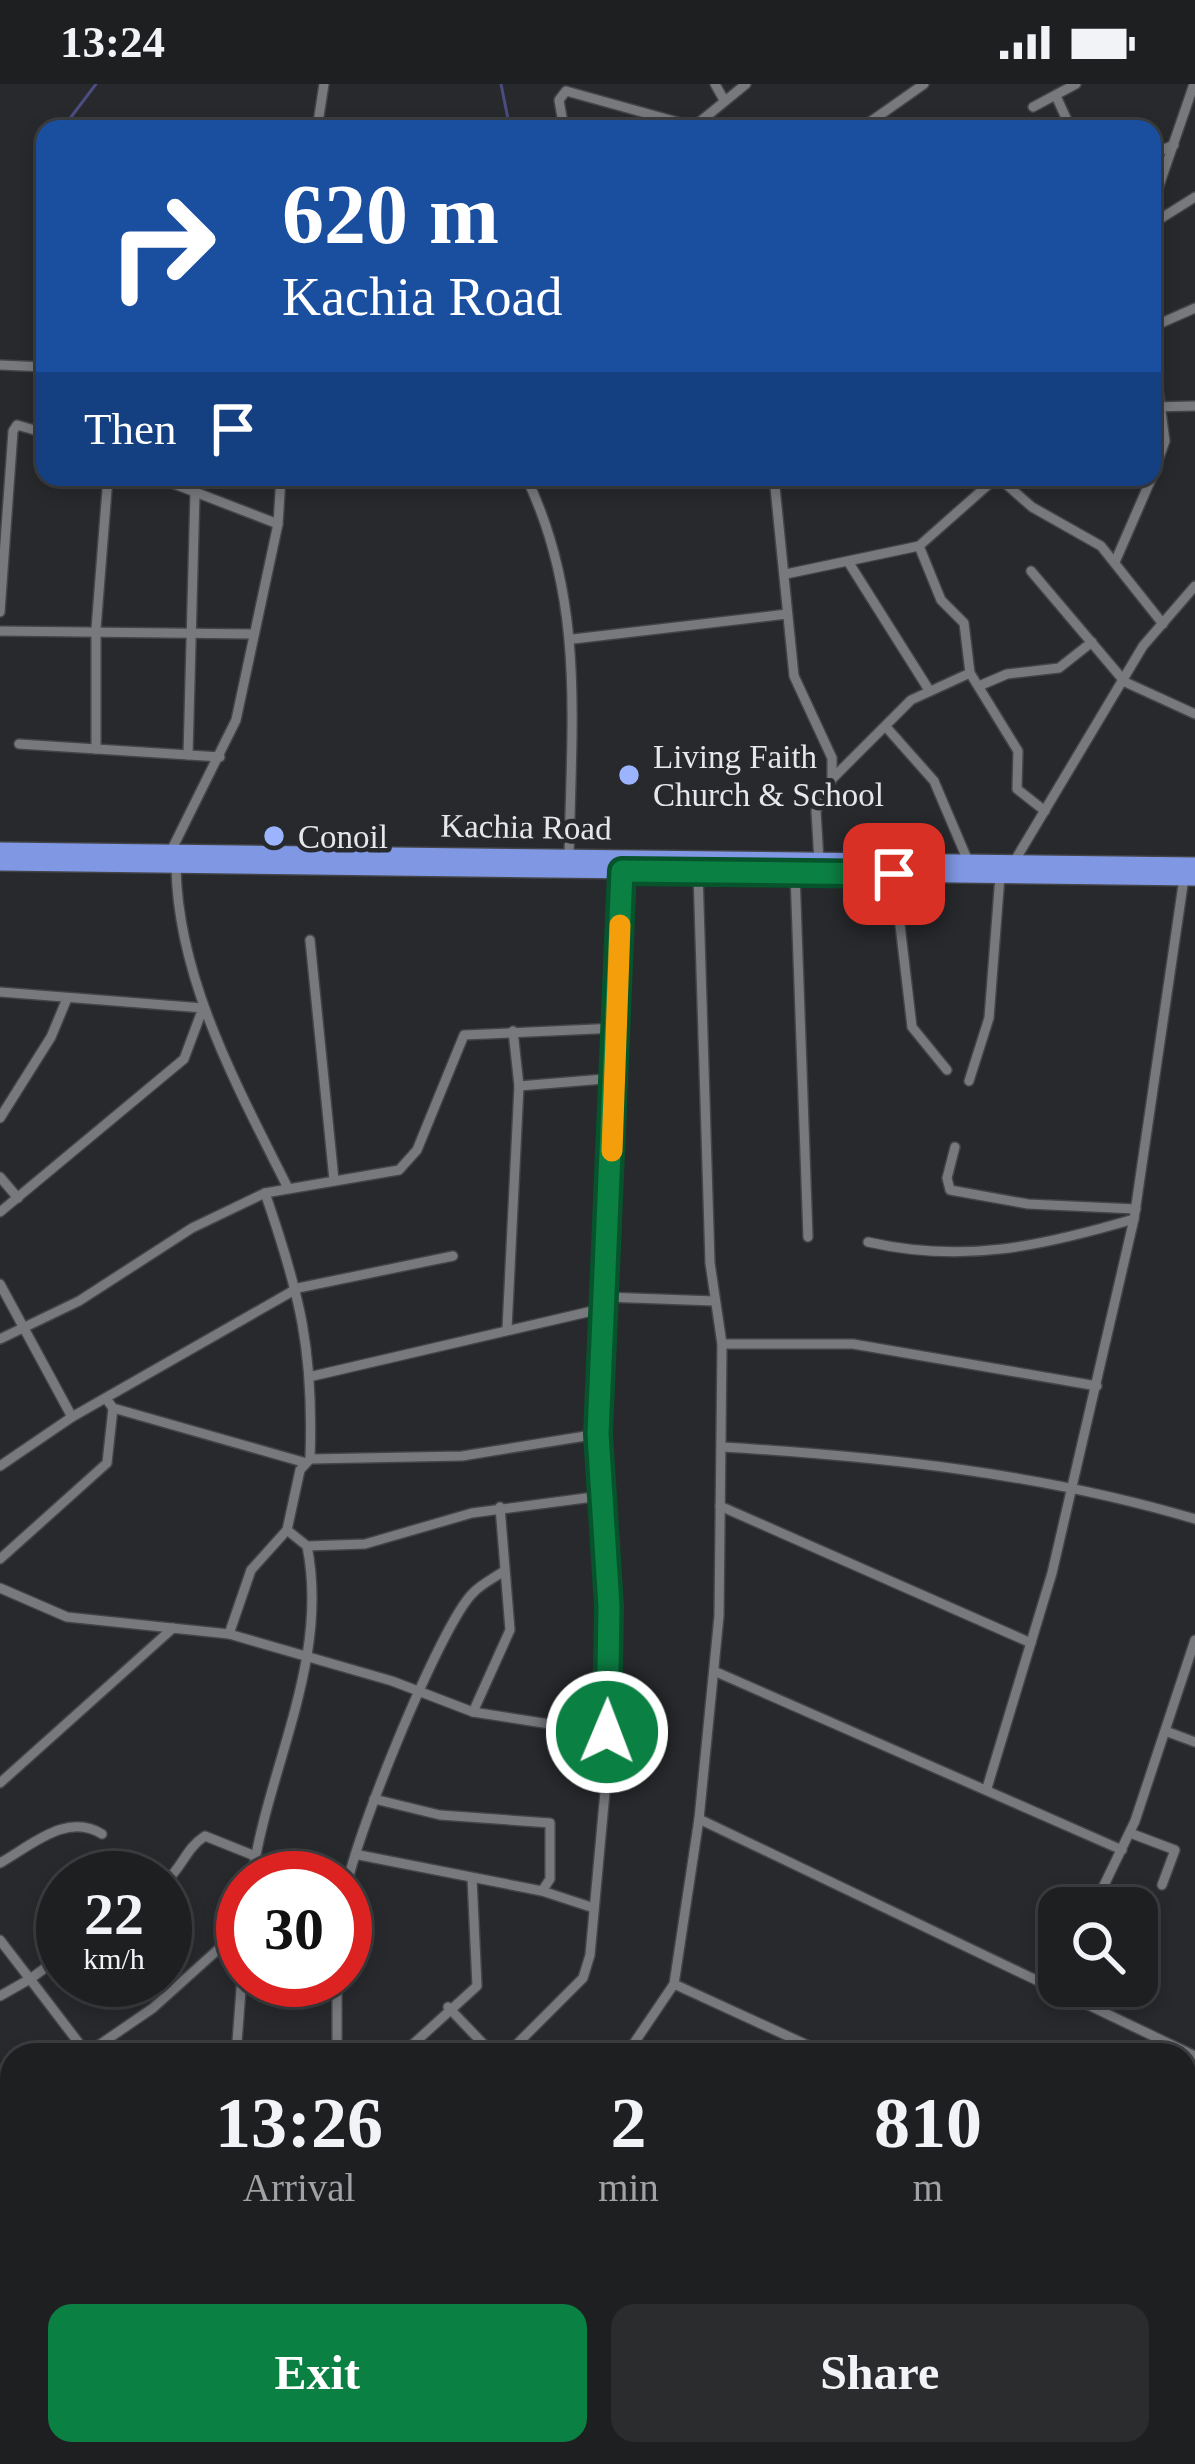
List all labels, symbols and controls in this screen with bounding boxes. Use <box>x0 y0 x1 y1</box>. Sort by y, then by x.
text: 13:24 <box>60 17 165 67</box>
icon: right <box>84 168 240 324</box>
text: 620 m <box>282 168 499 261</box>
text: Kachia Road <box>282 267 562 327</box>
icon: arrive <box>200 396 266 462</box>
text: Then <box>84 404 176 454</box>
place label: Living Faith Church & School <box>653 739 884 813</box>
marker: Living Faith Church & School <box>616 762 642 788</box>
street label: Kachia Road <box>440 808 612 847</box>
place label: Conoil <box>298 819 388 855</box>
marker: Conoil <box>261 823 287 849</box>
pin <box>843 823 945 925</box>
icon: arrive <box>861 841 927 907</box>
position arrow <box>544 1669 670 1795</box>
speed limit sign: 30 <box>216 1851 372 2007</box>
text: 22 <box>84 1881 144 1947</box>
map controls <box>1038 1887 1158 2007</box>
button: search <box>1038 1887 1158 2007</box>
text: km/h <box>83 1942 145 1975</box>
text: 13:26 <box>215 2083 383 2163</box>
text: 2 <box>610 2083 646 2163</box>
text: 810 <box>874 2083 982 2163</box>
text: Arrival <box>243 2166 355 2209</box>
text: min <box>598 2166 659 2209</box>
text: m <box>913 2166 943 2209</box>
button: Exit <box>48 2304 587 2442</box>
button: Share <box>611 2304 1149 2442</box>

